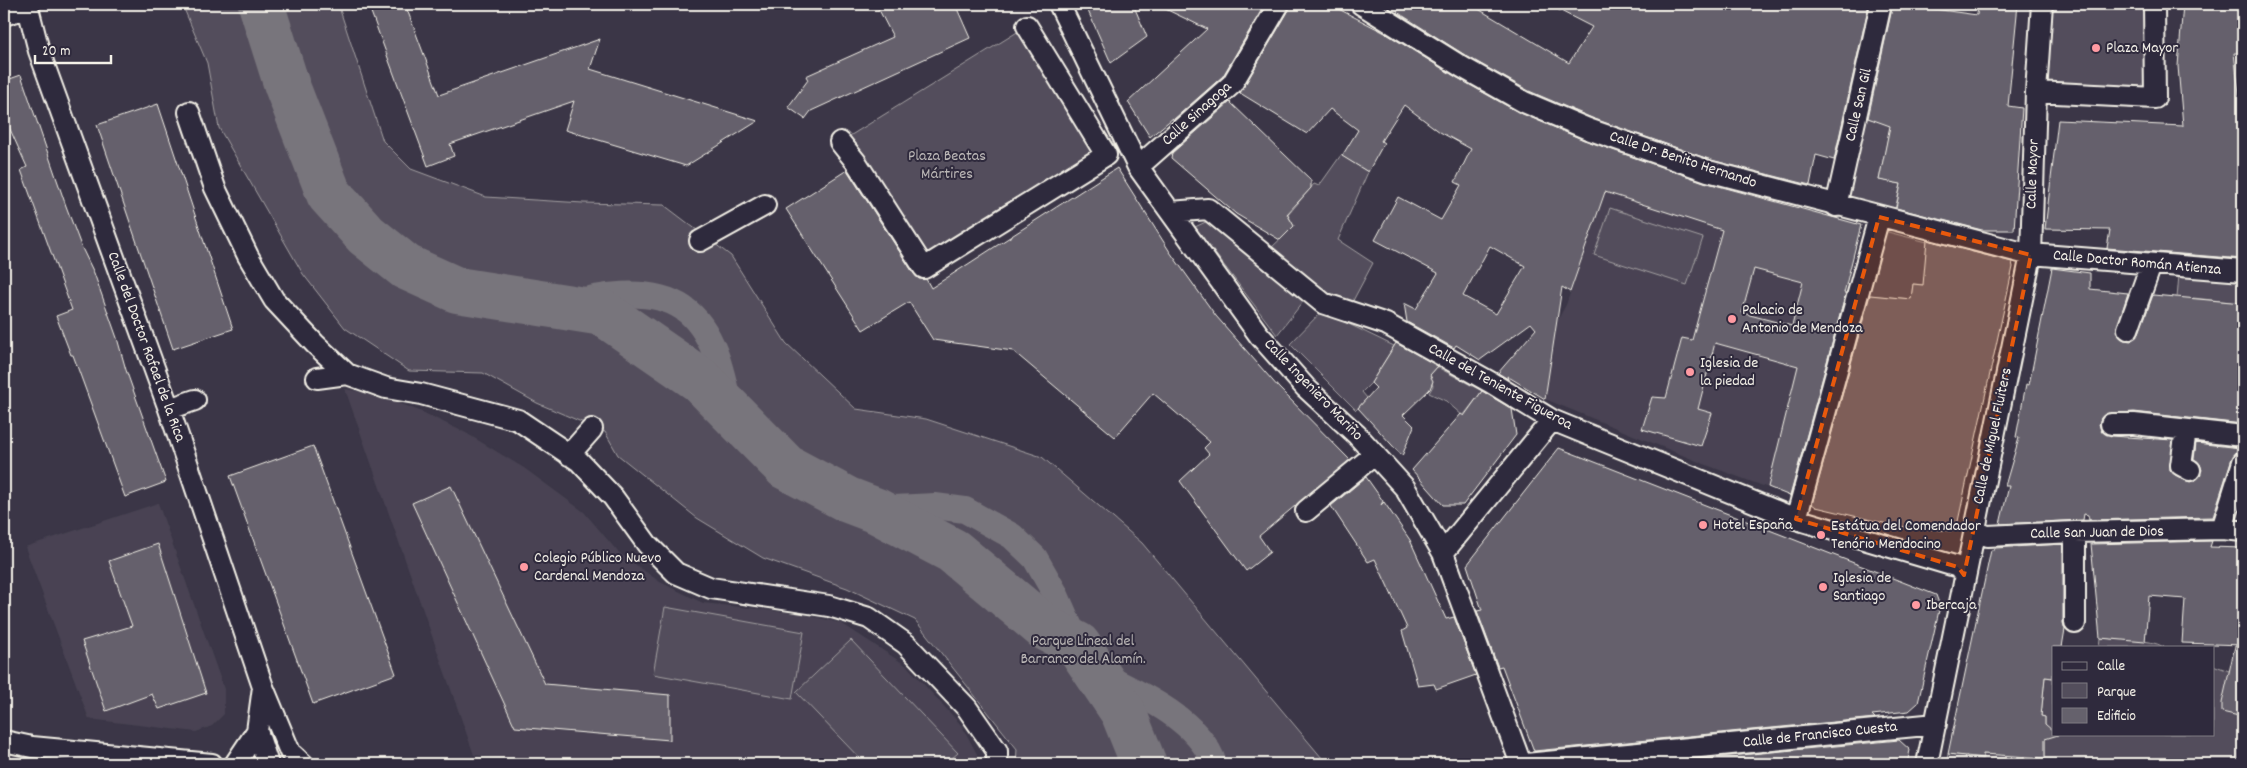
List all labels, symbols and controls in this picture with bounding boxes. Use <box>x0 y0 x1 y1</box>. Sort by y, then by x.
scale bar <box>35 32 111 64</box>
place label: Plaza Mayor <box>2106 37 2178 60</box>
text: 20 m <box>42 41 70 63</box>
marker: Plaza Mayor <box>2090 42 2102 54</box>
street label: Calle San Gil <box>1839 66 1879 144</box>
street label: Calle Sinagoga <box>1157 76 1237 152</box>
street label: Calle Dr. Benito Hernando <box>1606 125 1760 195</box>
street label: Calle Mayor <box>2020 138 2046 209</box>
park label: Plaza Beatas Mártires <box>908 145 986 186</box>
street label: Calle Doctor Román Atienza <box>2052 244 2223 282</box>
street label: Calle del Doctor Rafael de la Rica <box>101 249 191 446</box>
place label: Palacio de Antonio de Mendoza <box>1742 299 1863 340</box>
marker: Palacio de Antonio de Mendoza <box>1726 313 1738 325</box>
street label: Calle Ingeniero Mariño <box>1258 334 1368 446</box>
street label: Calle del Teniente Figueroa <box>1424 338 1577 437</box>
place label: Iglesia de la piedad <box>1700 352 1758 393</box>
street label: Calle de Miguel Fluiters <box>1967 365 2019 506</box>
marker: Iglesia de la piedad <box>1684 366 1696 378</box>
place label: Hotel España <box>1713 514 1793 537</box>
place label: Estátua del Comendador Tenório Mendocino <box>1831 515 1981 556</box>
marker: Hotel España <box>1697 519 1709 531</box>
street label: Calle San Juan de Dios <box>2030 520 2164 546</box>
marker: Estátua del Comendador Tenório Mendocino <box>1815 529 1827 541</box>
place label: Colegio Público Nuevo Cardenal Mendoza <box>534 547 661 588</box>
marker: Colegio Público Nuevo Cardenal Mendoza <box>518 561 530 573</box>
place label: Iglesia de Santiago <box>1833 567 1891 608</box>
marker: Iglesia de Santiago <box>1817 581 1829 593</box>
place label: Ibercaja <box>1926 594 1977 617</box>
marker: Ibercaja <box>1910 599 1922 611</box>
park label: Parque Lineal del Barranco del Alamín. <box>1020 630 1146 671</box>
legend <box>2052 646 2214 736</box>
text: Calle <box>2097 656 2126 678</box>
text: Parque <box>2097 682 2137 704</box>
text: Edificio <box>2097 706 2136 728</box>
street label: Calle de Francisco Cuesta <box>1742 715 1899 755</box>

